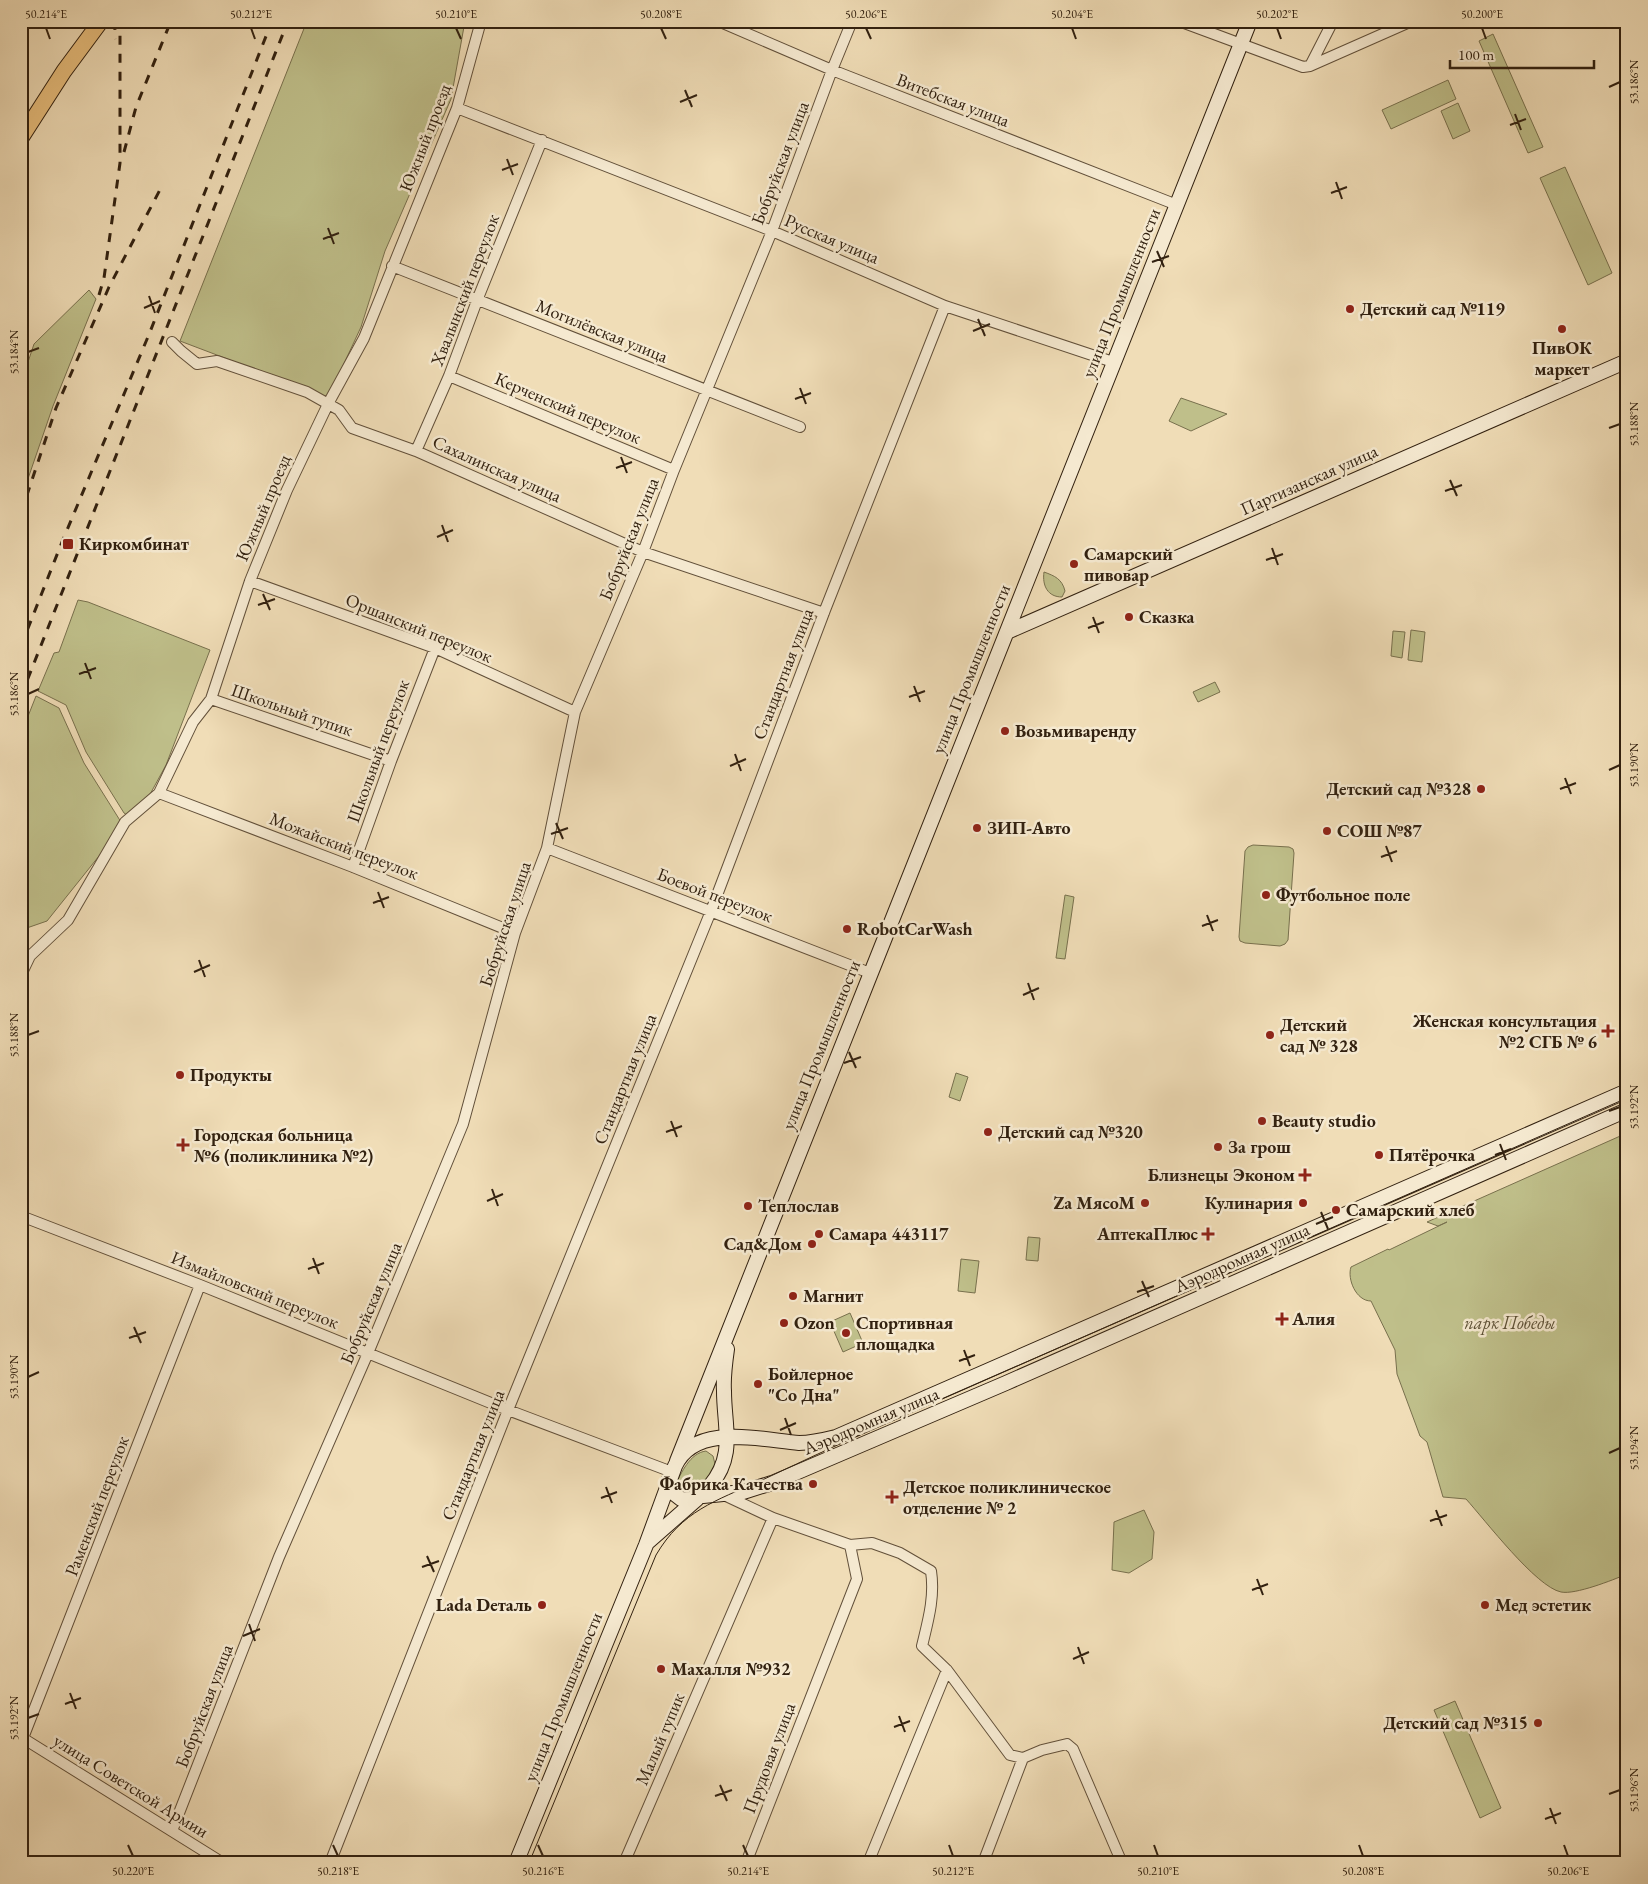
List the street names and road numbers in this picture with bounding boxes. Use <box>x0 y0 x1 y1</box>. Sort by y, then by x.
street label: Витебская улица <box>893 67 1014 132</box>
street label: Южный проезд <box>393 81 456 195</box>
street label: Бобруйская улица <box>745 97 814 228</box>
street label: улица Промышленности <box>1076 204 1165 381</box>
street label: Русская улица <box>781 208 884 269</box>
street label: Хвалынский переулок <box>425 210 504 370</box>
street label: Могилёвская улица <box>533 294 672 368</box>
street label: Керченский переулок <box>492 366 645 449</box>
street label: Сахалинская улица <box>429 430 566 508</box>
street label: Партизанская улица <box>1237 439 1382 520</box>
street label: Южный проезд <box>230 451 295 565</box>
street label: Бобруйская улица <box>593 473 664 604</box>
street label: улица Промышленности <box>926 580 1015 757</box>
street label: Оршанский переулок <box>342 588 496 668</box>
street label: Стандартная улица <box>747 604 818 743</box>
street label: Школьный переулок <box>341 676 414 825</box>
street label: Школьный тупик <box>228 678 356 741</box>
street label: Можайский переулок <box>266 807 422 885</box>
street label: Бобруйская улица <box>473 857 536 989</box>
street label: Боевой переулок <box>654 862 777 927</box>
street label: улица Промышленности <box>776 956 865 1133</box>
street label: Стандартная улица <box>588 1009 662 1148</box>
street label: Аэродромная улица <box>1170 1217 1314 1298</box>
street label: Бобруйская улица <box>334 1237 407 1367</box>
street label: Измайловский переулок <box>168 1245 343 1334</box>
street label: Аэродромная улица <box>798 1381 943 1460</box>
street label: Стандартная улица <box>436 1385 510 1524</box>
street label: Раменский переулок <box>59 1432 134 1579</box>
street label: улица Промышленности <box>518 1608 607 1785</box>
street label: Бобруйская улица <box>169 1640 238 1771</box>
street label: Малый тупик <box>630 1689 689 1789</box>
street label: Прудовая улица <box>737 1698 800 1816</box>
street label: улица Советской Армии <box>49 1729 213 1843</box>

